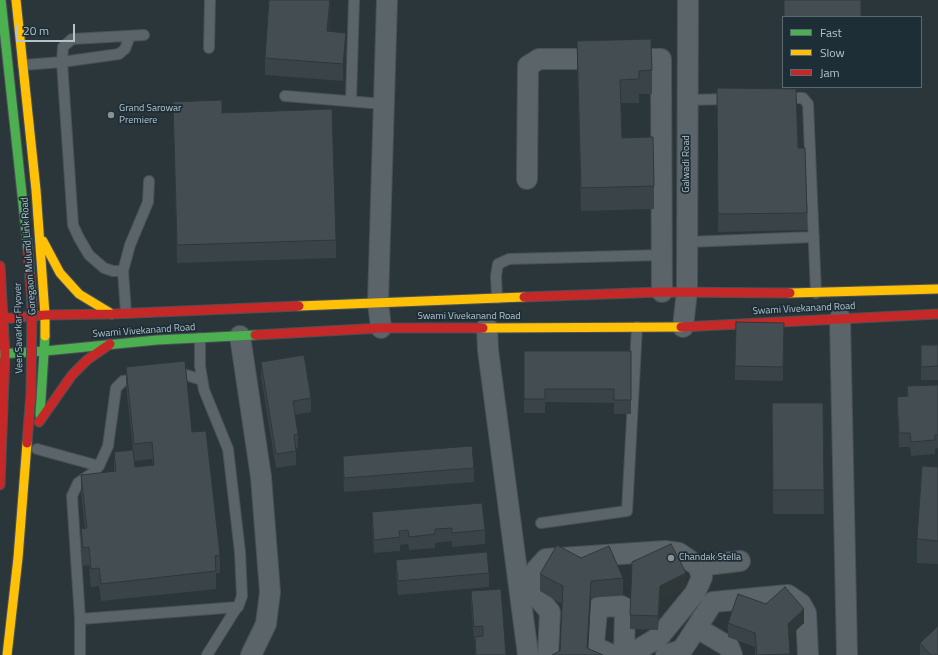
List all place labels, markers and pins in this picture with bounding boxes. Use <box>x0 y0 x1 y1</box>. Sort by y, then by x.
place label: Grand Sarowar Premiere <box>119 103 182 126</box>
marker: Grand Sarowar Premiere <box>106 110 116 120</box>
place label: Chandak Stella <box>679 552 741 564</box>
marker: Chandak Stella <box>666 553 676 563</box>

